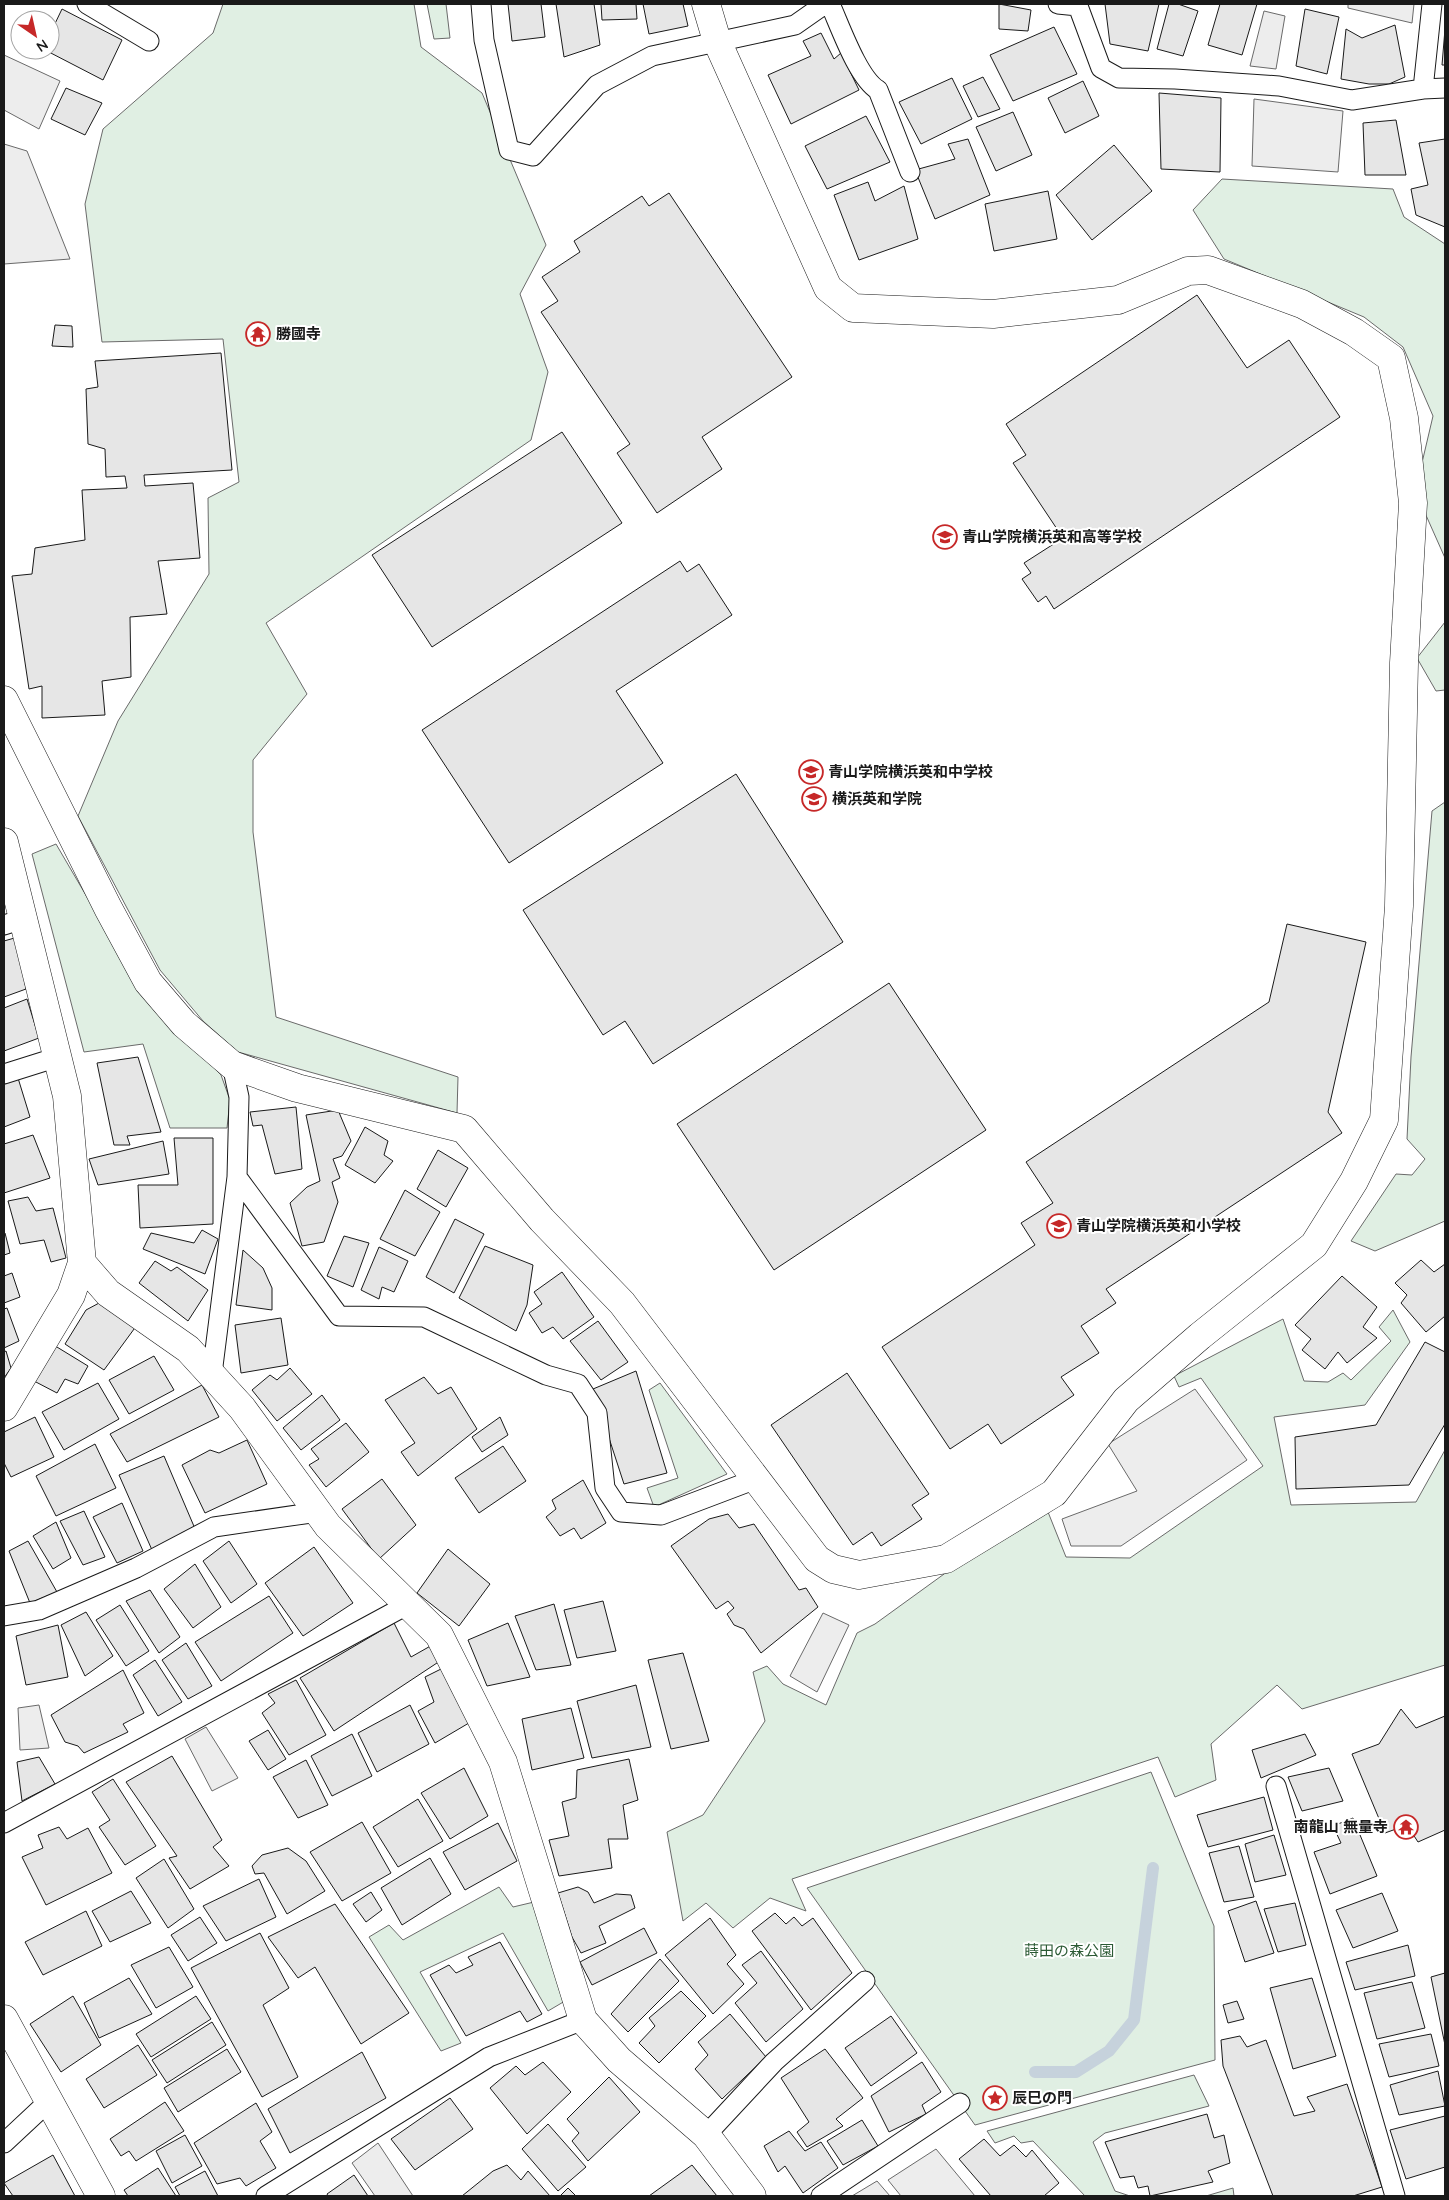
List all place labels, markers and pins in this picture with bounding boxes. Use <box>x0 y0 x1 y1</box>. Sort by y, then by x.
temple icon: 勝國寺 <box>245 321 271 347</box>
place label: 勝國寺 <box>276 324 321 343</box>
school or university icon: 青山学院横浜英和高等学校 <box>932 524 958 550</box>
place label: 青山学院横浜英和高等学校 <box>962 527 1142 546</box>
school or university icon: 青山学院横浜英和中学校 <box>798 759 824 785</box>
place label: 青山学院横浜英和中学校 <box>828 762 993 781</box>
school or university icon: 横浜英和学院 <box>801 786 827 812</box>
place label: 横浜英和学院 <box>832 789 922 808</box>
school or university icon: 青山学院横浜英和小学校 <box>1046 1213 1072 1239</box>
place label: 青山学院横浜英和小学校 <box>1076 1216 1241 1235</box>
temple icon: 南龍山 無量寺 <box>1393 1814 1419 1840</box>
place label: 南龍山 無量寺 <box>1294 1817 1388 1836</box>
place icon: 辰巳の門 <box>982 2085 1008 2111</box>
place label: 辰巳の門 <box>1012 2088 1072 2107</box>

